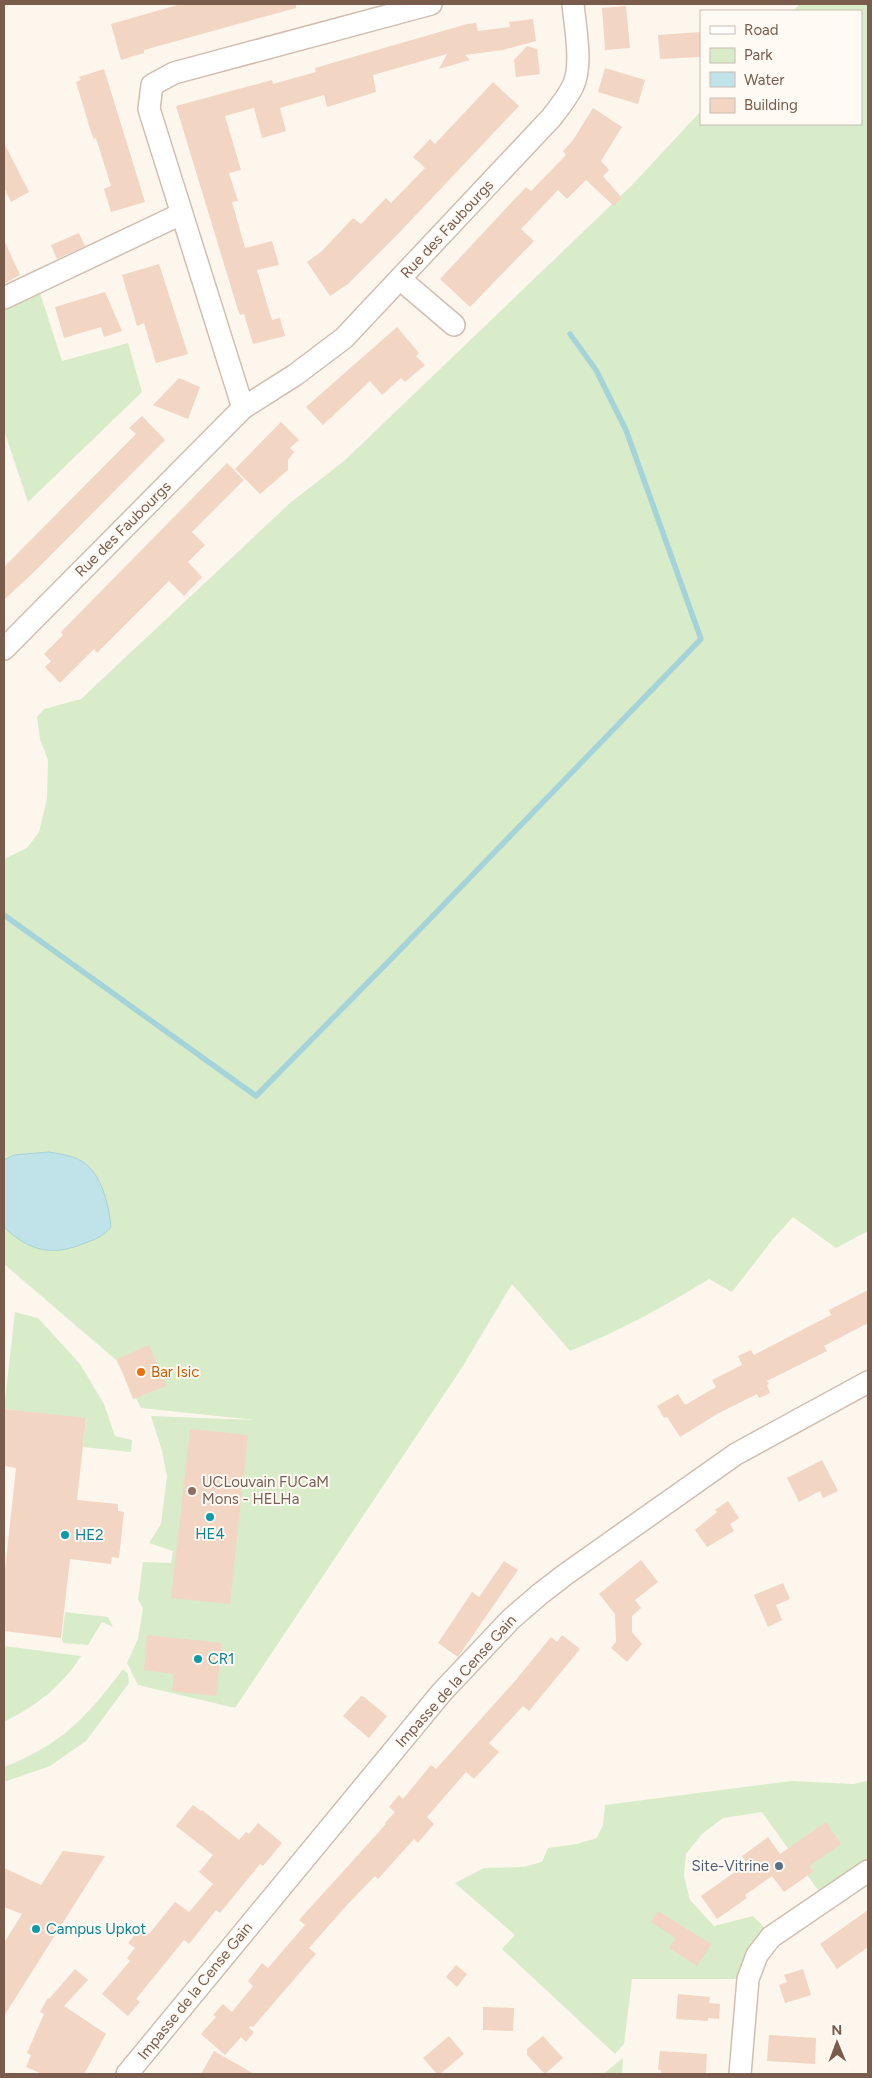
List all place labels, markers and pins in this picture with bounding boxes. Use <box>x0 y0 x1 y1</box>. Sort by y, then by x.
place label: Bar Isic <box>151 1363 199 1381</box>
marker: Bar Isic <box>135 1366 147 1378</box>
place label: UCLouvain FUCaM Mons - HELHa <box>202 1473 329 1508</box>
marker: UCLouvain FUCaM Mons - HELHa <box>186 1485 198 1497</box>
marker: HE4 <box>204 1511 216 1523</box>
place label: HE4 <box>195 1525 225 1543</box>
place label: HE2 <box>75 1526 104 1544</box>
marker: HE2 <box>59 1529 71 1541</box>
place label: CR1 <box>208 1650 234 1668</box>
marker: CR1 <box>192 1653 204 1665</box>
place label: Site-Vitrine <box>692 1857 769 1875</box>
marker: Site-Vitrine <box>773 1860 785 1872</box>
place label: Campus Upkot <box>46 1920 146 1938</box>
marker: Campus Upkot <box>30 1923 42 1935</box>

